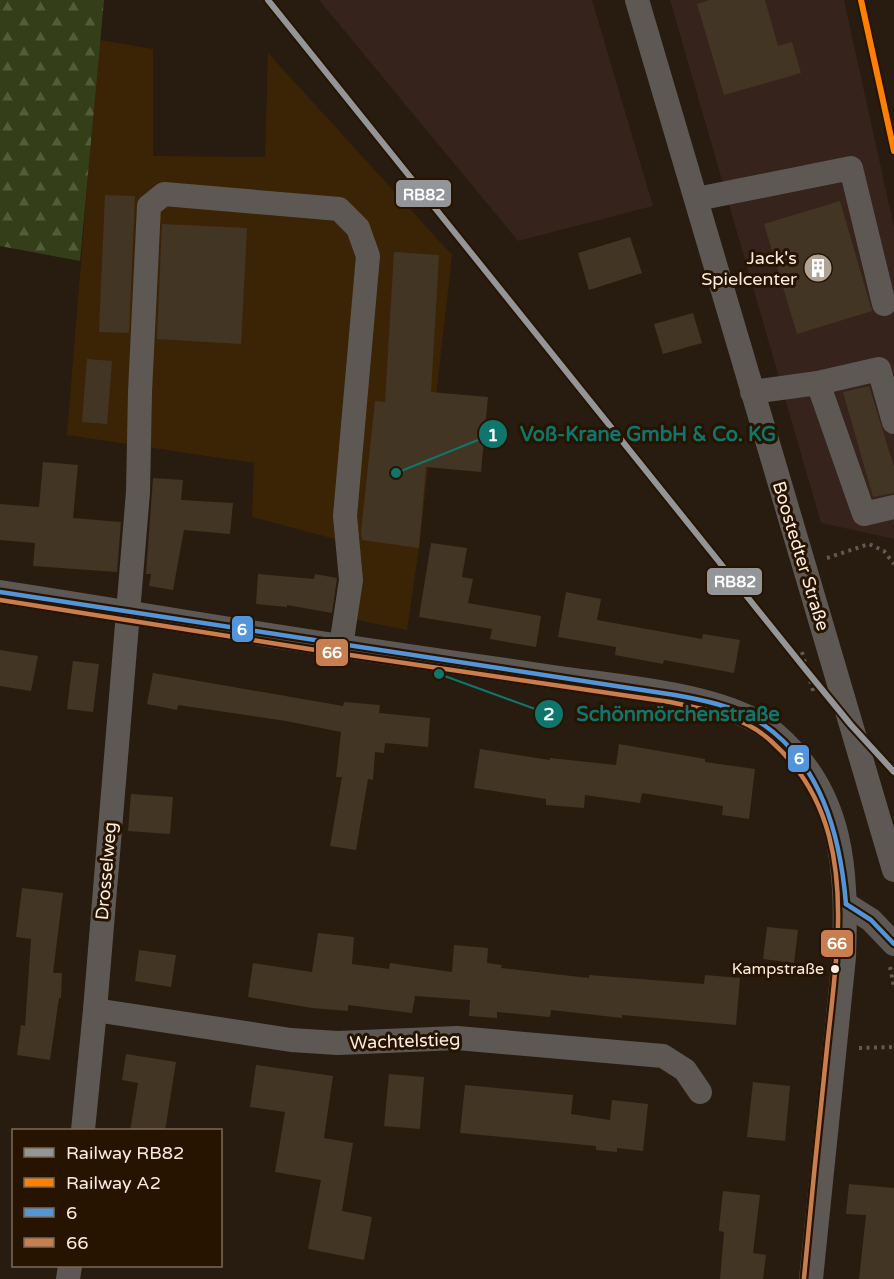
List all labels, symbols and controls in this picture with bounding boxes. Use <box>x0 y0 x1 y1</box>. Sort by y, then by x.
line badge: RB82 <box>395 179 452 208</box>
text: RB82 <box>403 185 445 205</box>
place label: Jack's Spielcenter <box>701 247 797 290</box>
building icon: Jack's Spielcenter <box>802 252 834 284</box>
callout: Voß-Krane GmbH & Co. KG <box>478 415 788 453</box>
text: Voß-Krane GmbH & Co. KG <box>520 423 776 447</box>
text: 1 <box>487 424 499 446</box>
street label: Boostedter Straße <box>768 478 834 634</box>
line badge: RB82 <box>706 567 763 596</box>
text: RB82 <box>714 572 756 592</box>
line badge: 6 <box>231 615 254 643</box>
text: 6 <box>237 620 247 640</box>
line badge: 66 <box>315 638 349 667</box>
text: 66 <box>322 643 342 663</box>
callout: Schönmörchenstraße <box>534 695 791 733</box>
text: 2 <box>543 703 555 725</box>
text: Schönmörchenstraße <box>576 703 780 727</box>
line badge: 6 <box>787 744 810 773</box>
text: 6 <box>794 749 804 769</box>
street label: Drosselweg <box>91 821 121 921</box>
line badge: 66 <box>820 929 854 958</box>
text: 66 <box>827 934 847 954</box>
place label: Kampstraße <box>732 959 824 979</box>
marker: Kampstraße <box>829 963 841 975</box>
street label: Wachtelstieg <box>349 1028 461 1054</box>
legend <box>12 1129 222 1267</box>
text: Railway RB82 <box>66 1142 184 1164</box>
text: Railway A2 <box>66 1172 161 1194</box>
text: 6 <box>66 1202 77 1224</box>
text: 66 <box>66 1232 89 1254</box>

